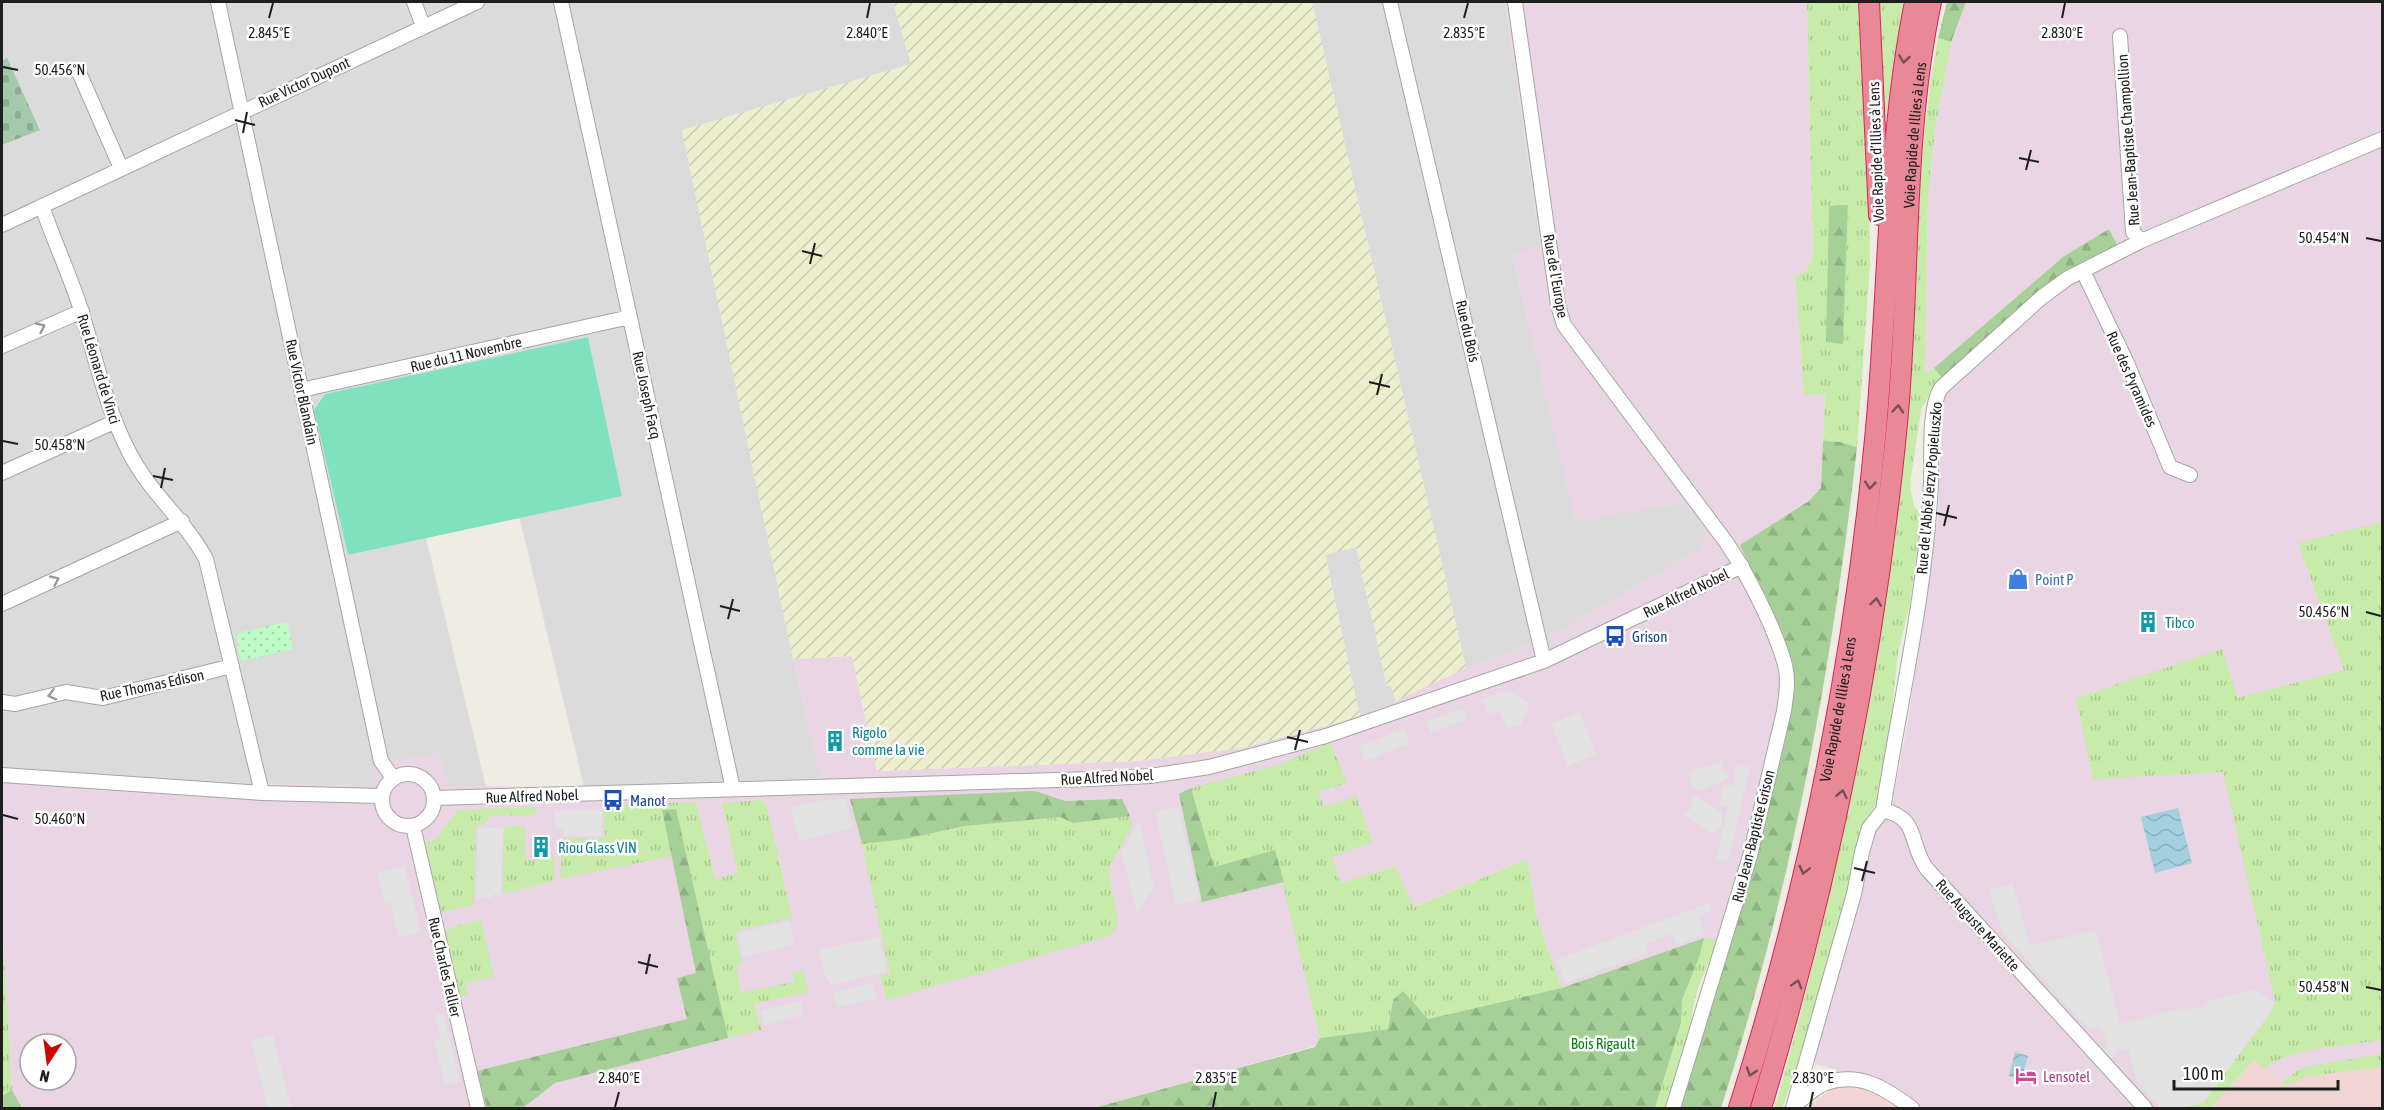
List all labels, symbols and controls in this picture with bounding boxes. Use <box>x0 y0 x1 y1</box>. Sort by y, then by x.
text: 2.845°E <box>248 24 290 41</box>
text: 2.840°E <box>846 24 888 41</box>
text: 2.835°E <box>1443 24 1485 41</box>
text: 2.830°E <box>2041 24 2083 41</box>
street label: Rue Victor Dupont <box>256 53 352 111</box>
one-way arrow <box>1899 54 1911 64</box>
street label: Rue Jean-Baptiste Champollion <box>2114 54 2142 226</box>
text: 50.456°N <box>35 61 85 78</box>
street label: Voie Rapide de Illies à Lens <box>1900 61 1929 209</box>
street label: Voie Rapide d’Illies à Lens <box>1865 81 1887 223</box>
text: 50.454°N <box>2299 229 2349 246</box>
street label: Rue de l'Europe <box>1540 233 1572 320</box>
street label: Rue du Bois <box>1453 298 1483 364</box>
street label: Rue Léonard de Vinci <box>74 312 124 426</box>
one-way arrow <box>35 323 46 335</box>
street label: Rue des Pyramides <box>2103 329 2161 429</box>
street label: Rue du 11 Novembre <box>409 333 524 375</box>
street label: Rue Victor Blandain <box>282 338 322 446</box>
street label: Rue Joseph Facq <box>629 350 665 440</box>
street label: Rue de l'Abbé Jerzy Popieluszko <box>1913 401 1945 575</box>
one-way arrow <box>1892 404 1905 413</box>
text: 50.458°N <box>35 436 85 453</box>
one-way arrow <box>1864 480 1877 489</box>
street label: Rue Alfred Nobel <box>1640 565 1732 621</box>
shop icon: Point P <box>2006 567 2030 591</box>
place label: Point P <box>2035 571 2074 588</box>
one-way arrow <box>48 575 59 587</box>
one-way arrow <box>1869 598 1882 607</box>
text: 50.456°N <box>2299 603 2349 620</box>
building icon: Tibco <box>2136 610 2160 634</box>
place label: Tibco <box>2165 614 2194 631</box>
bus stop icon: Grison <box>1603 624 1627 648</box>
place label: Grison <box>1632 628 1667 645</box>
street label: Voie Rapide de Illies à Lens <box>1816 636 1859 783</box>
street label: Rue Thomas Edison <box>98 666 206 704</box>
one-way arrow <box>47 688 57 701</box>
place label: Rigolo comme la vie <box>852 724 925 758</box>
building icon: Rigolo comme la vie <box>823 729 847 753</box>
street label: Rue Alfred Nobel <box>1060 766 1154 788</box>
street label: Rue Jean-Baptiste Grison <box>1728 768 1778 904</box>
street label: Rue Alfred Nobel <box>485 786 579 806</box>
bus stop icon: Manot <box>601 788 625 812</box>
one-way arrow <box>1835 790 1848 800</box>
place label: Manot <box>630 792 666 809</box>
text: 50.460°N <box>35 810 85 827</box>
building icon: Riou Glass VIN <box>529 835 553 859</box>
place label: Riou Glass VIN <box>558 839 637 856</box>
one-way arrow <box>1799 865 1812 875</box>
street label: Rue Auguste Mariette <box>1932 876 2024 974</box>
street label: Rue Charles Tellier <box>425 915 465 1019</box>
text: 50.458°N <box>2299 978 2349 995</box>
one-way arrow <box>1790 979 1802 990</box>
north arrow <box>18 1032 78 1092</box>
park label: Bois Rigault <box>1571 1035 1635 1052</box>
scale bar <box>2174 1053 2338 1091</box>
text: 100 m <box>2183 1063 2224 1084</box>
hotel icon: Lensotel <box>2014 1064 2038 1088</box>
one-way arrow <box>1746 1066 1758 1077</box>
text: N <box>38 1067 51 1086</box>
place label: Lensotel <box>2043 1068 2090 1085</box>
text: 2.840°E <box>598 1069 640 1086</box>
text: 2.835°E <box>1195 1069 1237 1086</box>
text: 2.830°E <box>1792 1069 1834 1086</box>

